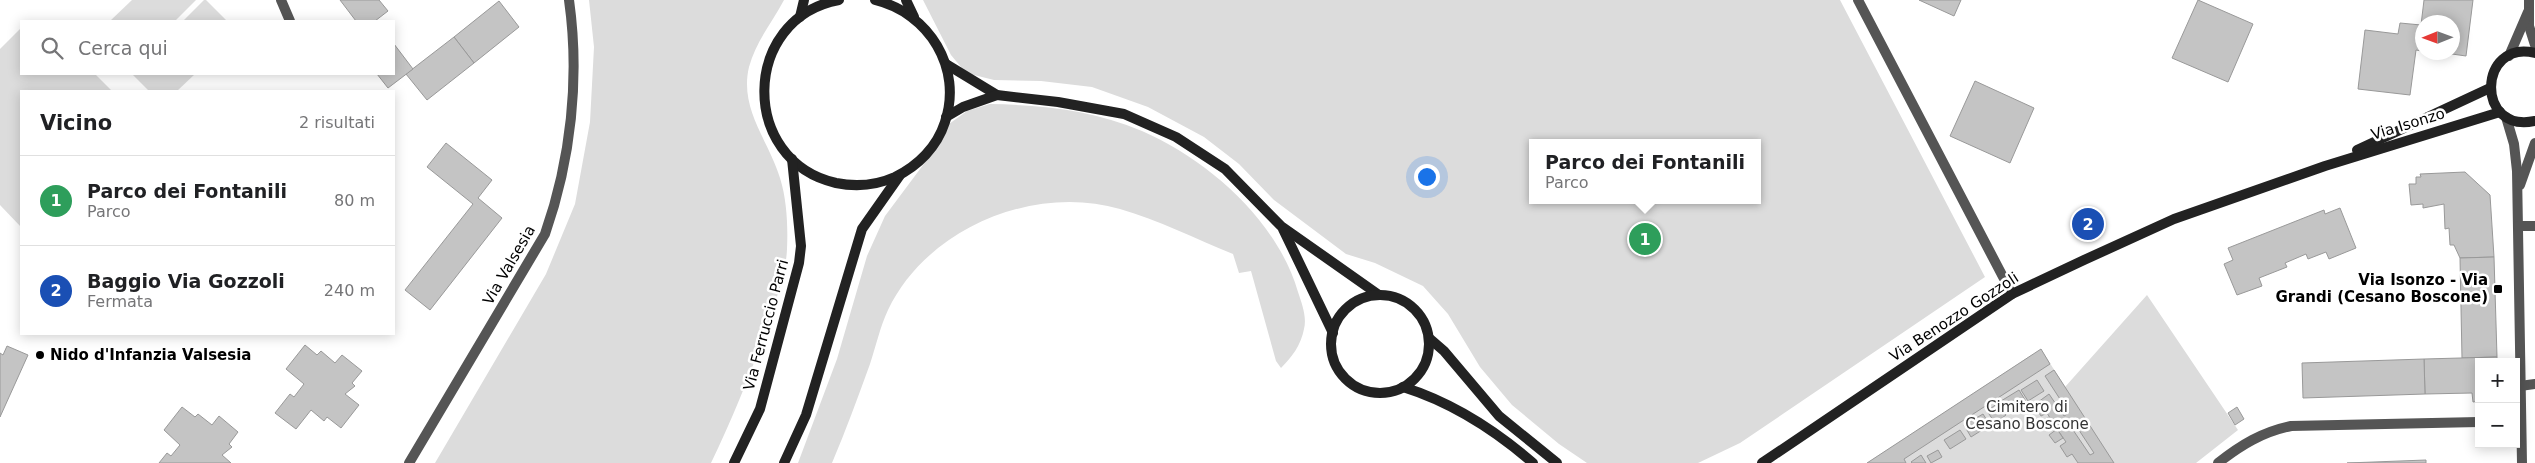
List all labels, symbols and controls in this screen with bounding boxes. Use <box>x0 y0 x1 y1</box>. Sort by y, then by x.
north arrow <box>2415 15 2460 60</box>
search box <box>20 20 395 75</box>
icon: search <box>38 34 66 62</box>
text: Cerca qui <box>78 37 168 59</box>
street label: Via Isonzo <box>2369 104 2447 144</box>
text: Vicino <box>40 111 112 135</box>
text: 2 risultati <box>299 113 375 132</box>
popup <box>1529 139 1761 204</box>
text: Parco dei Fontanili <box>1545 151 1745 173</box>
your location <box>1414 164 1440 190</box>
text: Parco <box>1545 173 1589 192</box>
text: Parco dei Fontanili <box>87 180 287 202</box>
text: 1 <box>50 191 62 210</box>
text: 80 m <box>334 191 375 210</box>
text: Parco <box>87 202 131 221</box>
pin: 2 <box>2072 205 2104 243</box>
pin: 1 <box>1629 220 1661 258</box>
street label: Via Valsesia <box>479 222 539 308</box>
street label: Via Ferruccio Parri <box>740 257 792 393</box>
street label: Via Benozzo Gozzoli <box>1886 269 2022 365</box>
text: Baggio Via Gozzoli <box>87 270 285 292</box>
place label: Via Isonzo - Via Grandi (Cesano Boscone) <box>2276 271 2488 306</box>
text: 2 <box>50 281 62 300</box>
text: 240 m <box>324 281 375 300</box>
marker: Via Isonzo - Via Grandi (Cesano Boscone) <box>2492 283 2504 295</box>
text: Fermata <box>87 292 153 311</box>
place label: Nido d'Infanzia Valsesia <box>50 346 251 364</box>
marker: Nido d'Infanzia Valsesia <box>34 349 46 361</box>
map controls <box>2475 358 2520 448</box>
button: + <box>2475 358 2520 403</box>
park label: Cimitero di Cesano Boscone <box>1965 398 2089 433</box>
button: − <box>2475 403 2520 448</box>

